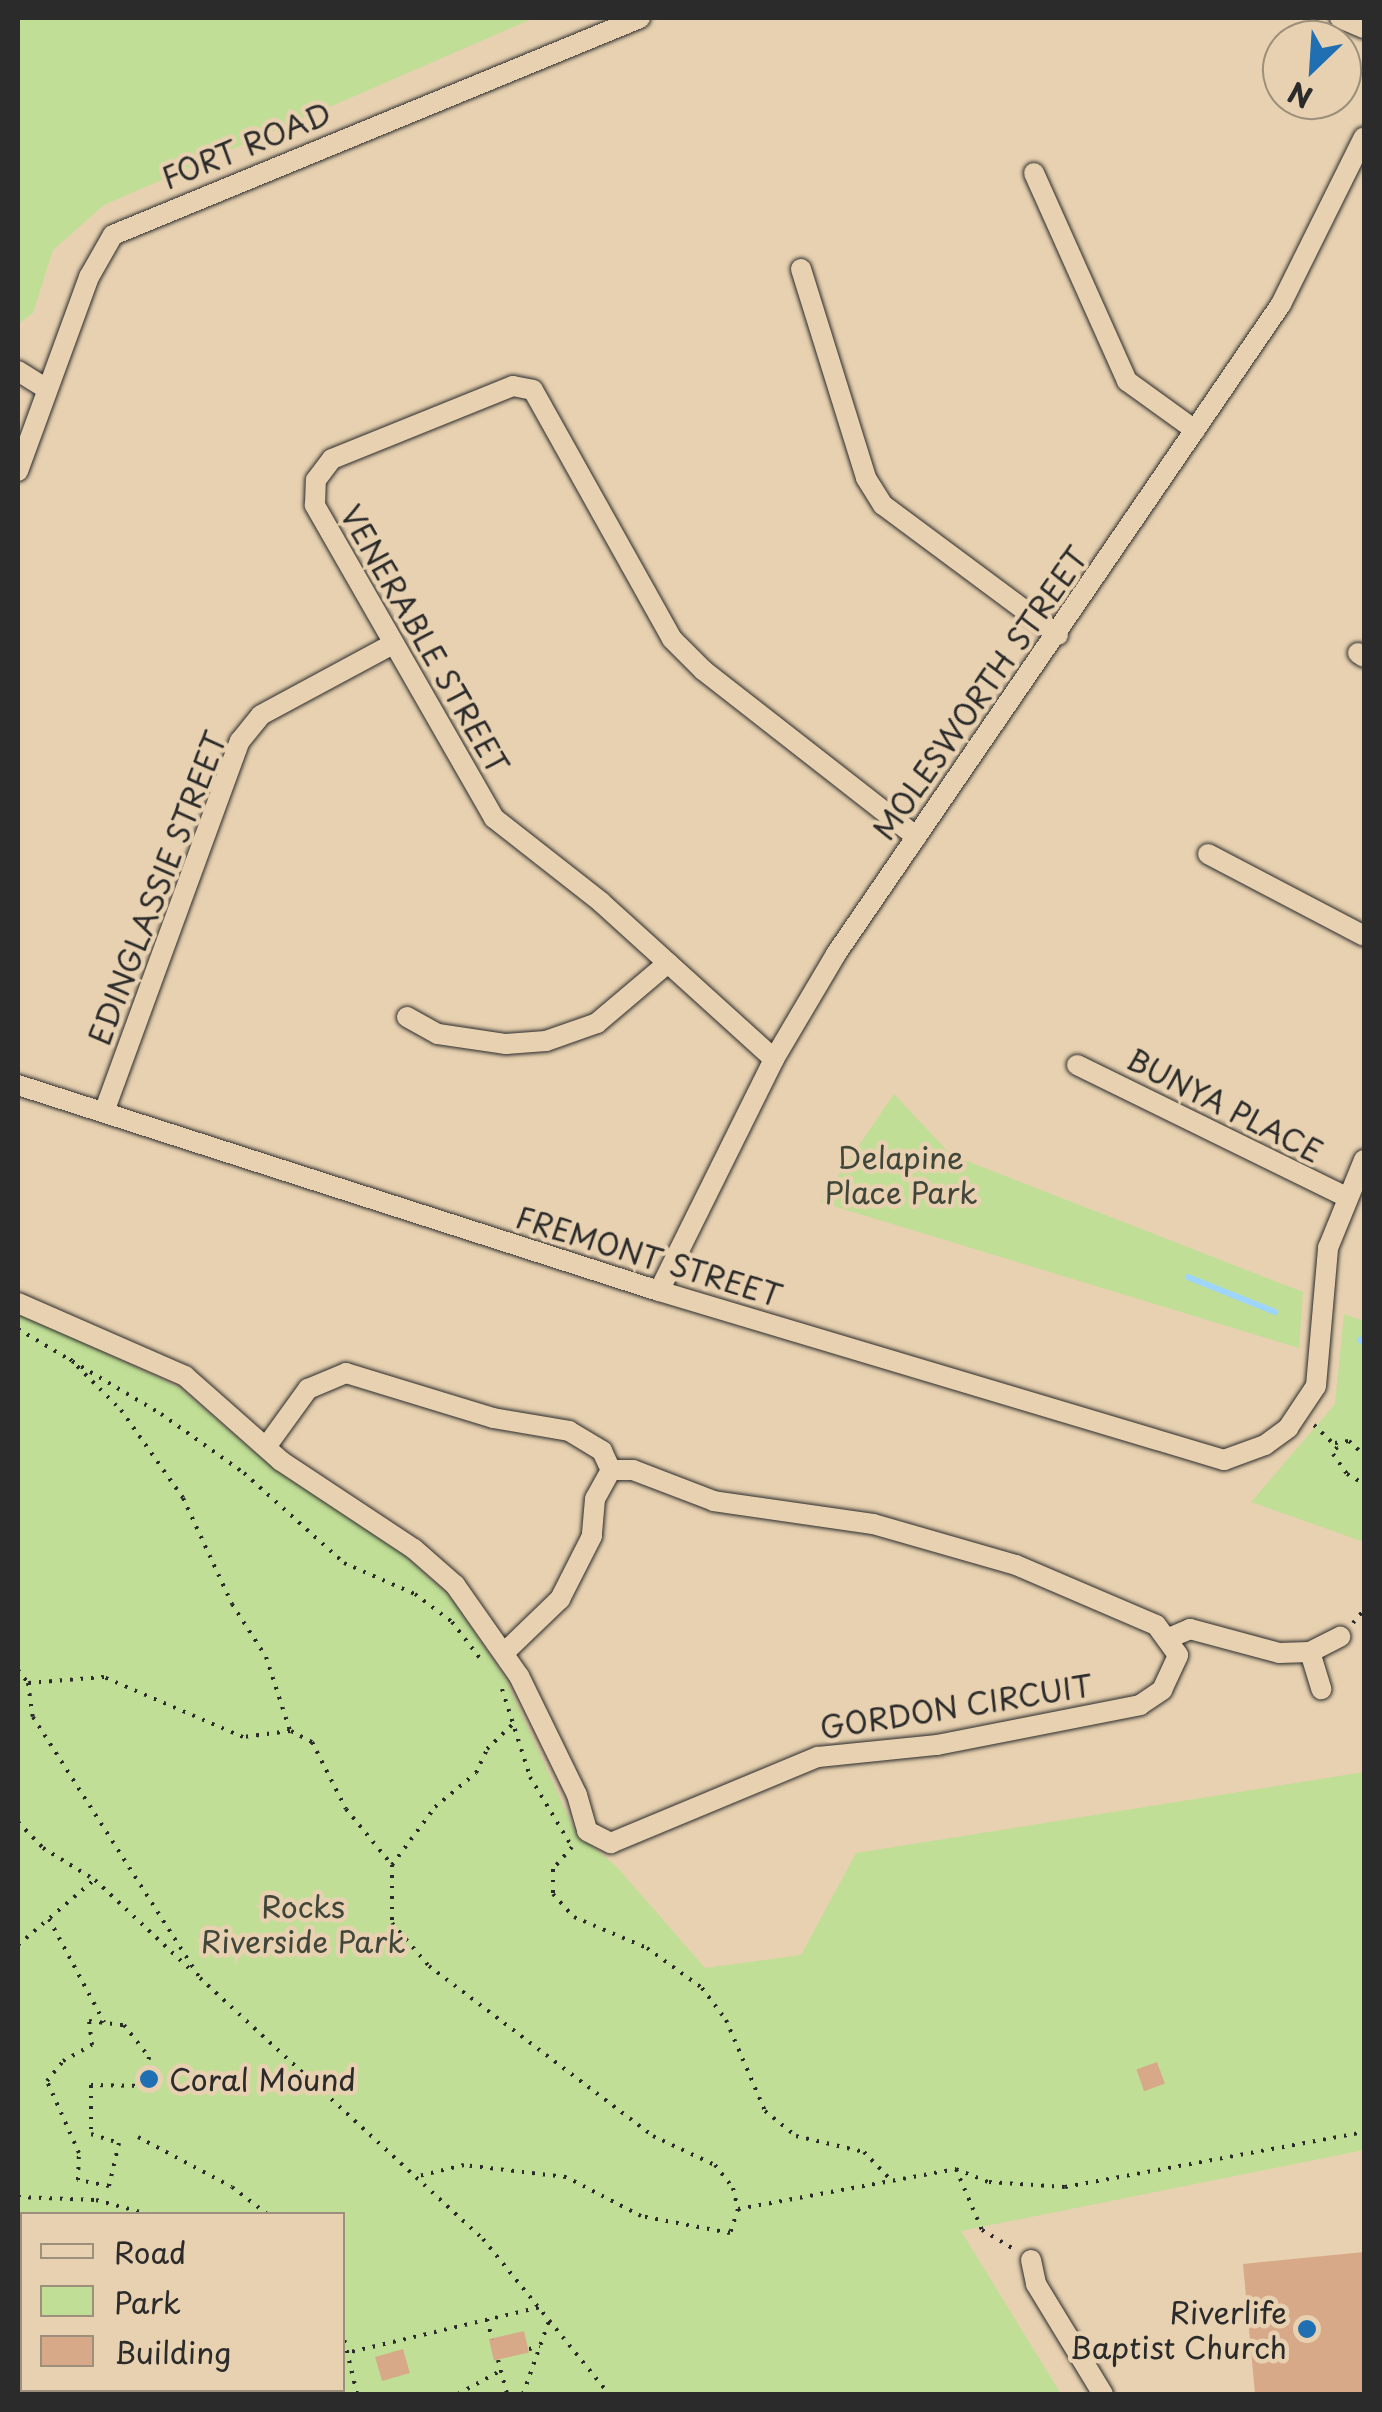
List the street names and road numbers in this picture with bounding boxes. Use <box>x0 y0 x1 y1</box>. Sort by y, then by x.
street label: FORT ROAD <box>155 94 337 196</box>
street label: VENERABLE STREET <box>333 497 517 781</box>
street label: MOLESWORTH STREET <box>864 538 1096 848</box>
street label: EDINGLASSIE STREET <box>80 725 234 1051</box>
street label: BUNYA PLACE <box>1120 1040 1330 1170</box>
street label: FREMONT STREET <box>510 1198 788 1314</box>
street label: GORDON CIRCUIT <box>817 1667 1095 1745</box>

